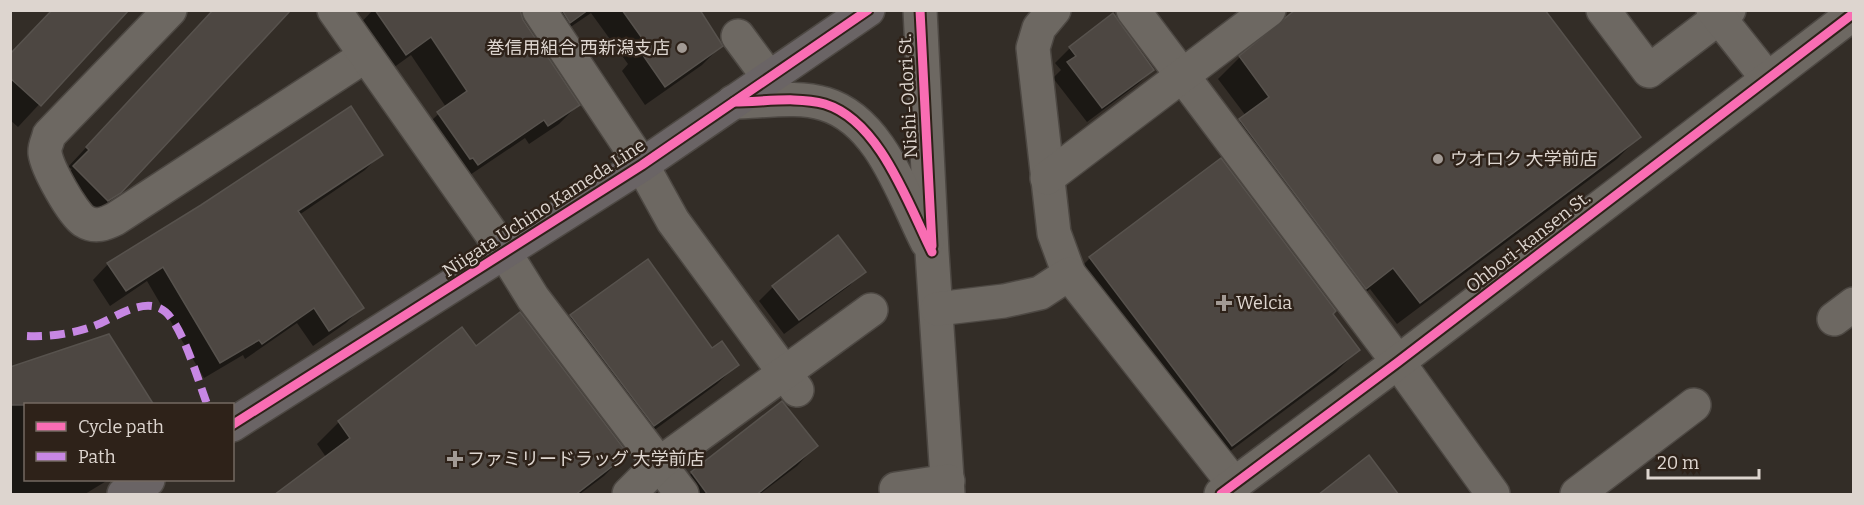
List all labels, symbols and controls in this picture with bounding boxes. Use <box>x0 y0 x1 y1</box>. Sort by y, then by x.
street label: Nishi-Odori St. <box>894 33 922 159</box>
place label: 巻信用組合 西新潟支店 <box>486 37 670 59</box>
marker: 巻信用組合 西新潟支店 <box>675 41 689 55</box>
street label: Niigata Uchino Kameda Line <box>438 134 650 282</box>
place label: ウオロク 大学前店 <box>1450 148 1598 170</box>
marker: ウオロク 大学前店 <box>1431 152 1445 166</box>
street label: Ohbori-kansen St. <box>1461 187 1595 297</box>
place label: Welcia <box>1236 292 1292 314</box>
marker: Welcia <box>1217 296 1231 310</box>
legend <box>24 403 234 481</box>
text: Cycle path <box>78 416 164 438</box>
scale bar <box>1648 442 1759 480</box>
text: Path <box>78 446 116 468</box>
place label: ファミリードラッグ 大学前店 <box>467 448 705 470</box>
marker: ファミリードラッグ 大学前店 <box>448 452 462 466</box>
text: 20 m <box>1657 452 1699 474</box>

